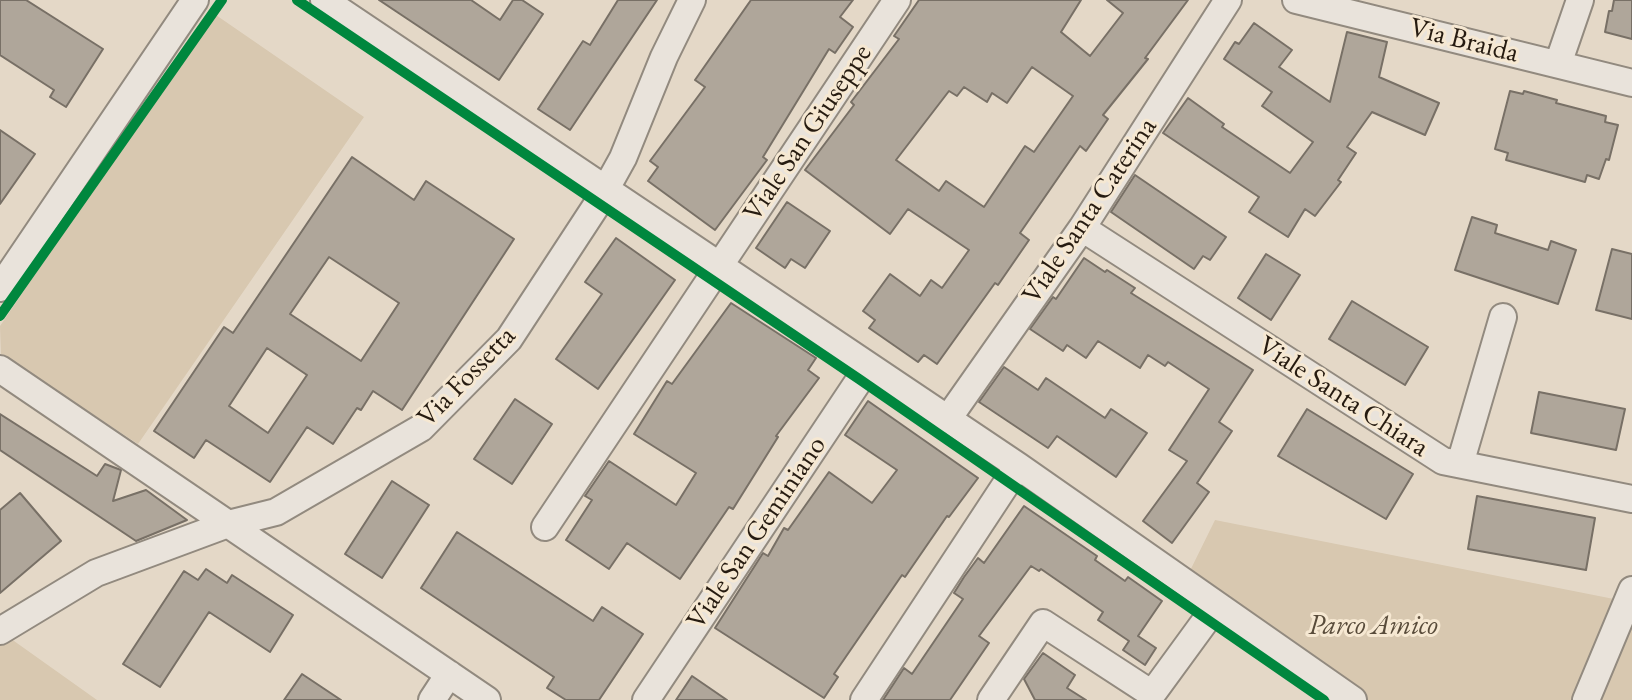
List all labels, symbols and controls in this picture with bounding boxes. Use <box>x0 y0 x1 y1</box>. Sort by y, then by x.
street label: Via Braida <box>1406 11 1522 71</box>
street label: Viale San Giuseppe <box>736 38 880 228</box>
street label: Viale Santa Caterina <box>1015 112 1165 310</box>
street label: Via Fossetta <box>411 320 523 434</box>
street label: Viale Santa Chiara <box>1251 329 1435 465</box>
street label: Viale San Geminiano <box>680 430 834 636</box>
park label: Parco Amico <box>1308 609 1438 643</box>

